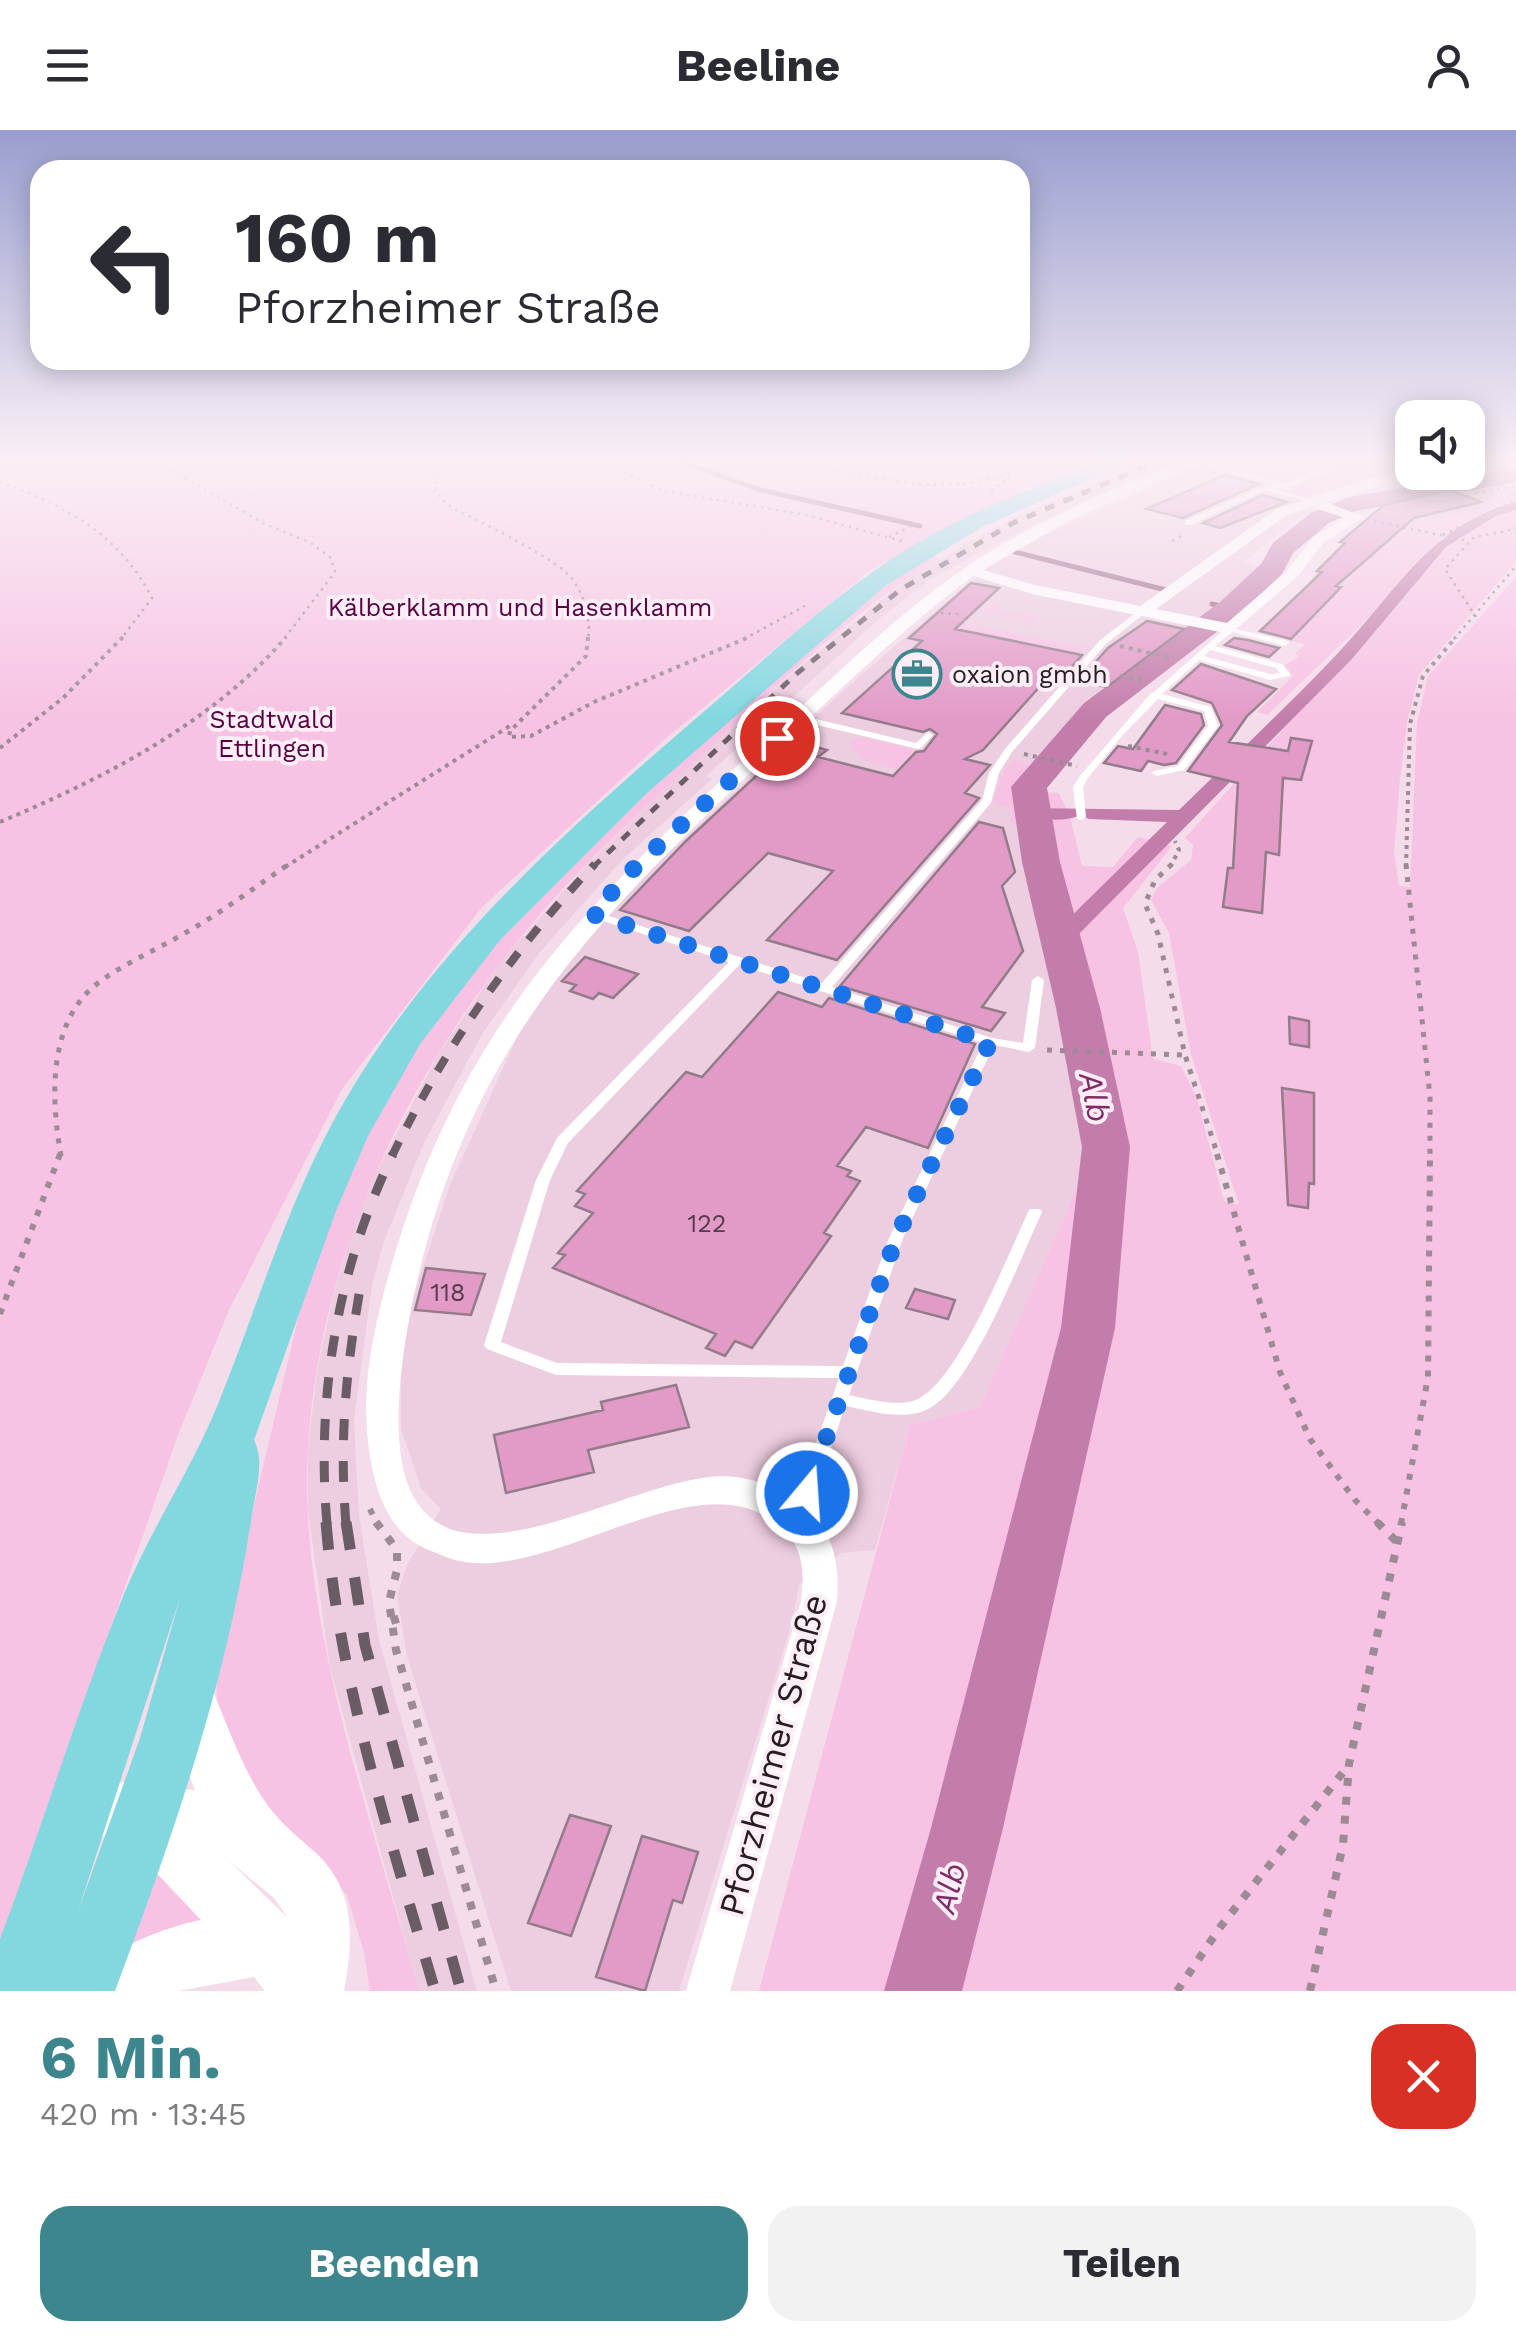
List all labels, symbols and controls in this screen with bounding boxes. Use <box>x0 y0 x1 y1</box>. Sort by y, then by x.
icon: menu <box>40 38 95 93</box>
icon: person <box>1421 38 1476 93</box>
text: Beeline <box>676 39 840 92</box>
text: 160 m <box>235 197 439 279</box>
icon: left <box>70 200 200 330</box>
text: Pforzheimer Straße <box>235 281 661 334</box>
map controls <box>1395 400 1485 490</box>
button: sound <box>1395 400 1485 490</box>
park label: Kälberklamm und Hasenklamm <box>328 593 712 622</box>
office icon: oxaion gmbh <box>891 648 943 700</box>
place label: oxaion gmbh <box>952 660 1108 689</box>
pin <box>735 696 820 781</box>
park label: Stadtwald Ettlingen <box>210 705 334 763</box>
icon: arrive <box>750 711 805 766</box>
water label: Alb <box>1071 1067 1119 1125</box>
house number: 122 <box>688 1209 726 1238</box>
house number: 118 <box>431 1278 465 1307</box>
position arrow <box>755 1441 859 1545</box>
street label: Pforzheimer Straße <box>710 1590 836 1920</box>
water label: Alb <box>924 1859 973 1919</box>
text: 6 Min. <box>40 2022 221 2093</box>
button: close <box>1371 2024 1476 2129</box>
text: 420 m · 13:45 <box>40 2095 247 2133</box>
button: Beenden <box>40 2206 748 2321</box>
button: Teilen <box>768 2206 1476 2321</box>

